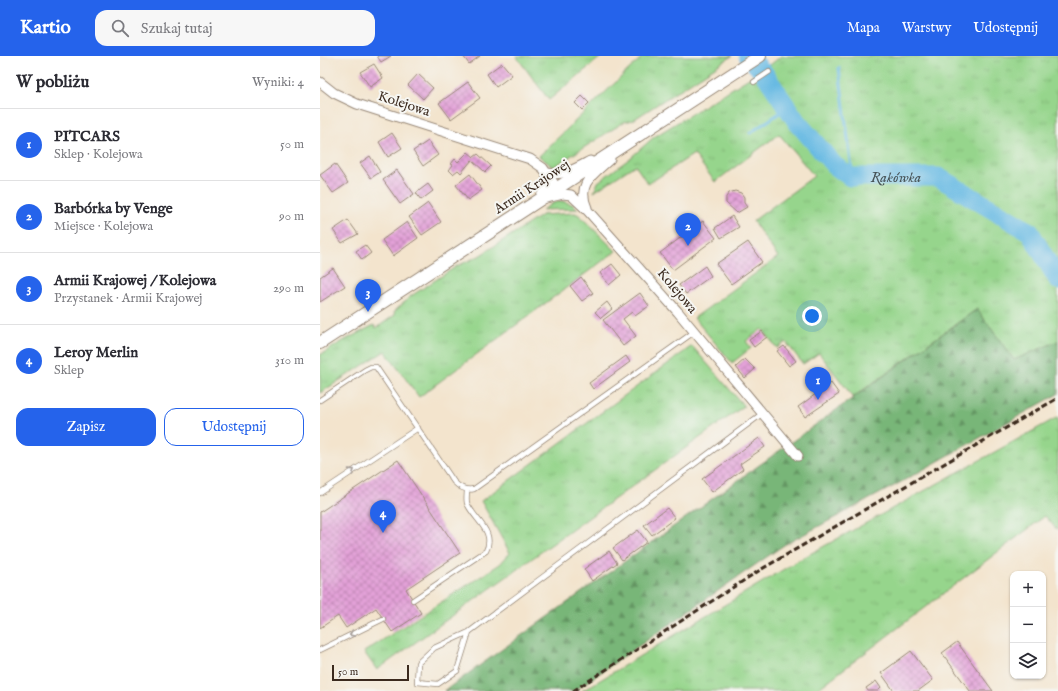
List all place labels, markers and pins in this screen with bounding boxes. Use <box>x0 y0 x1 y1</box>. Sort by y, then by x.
pin: 2 <box>675 213 701 246</box>
pin: 3 <box>355 279 381 312</box>
pin: 1 <box>805 367 831 400</box>
pin: 4 <box>370 500 396 533</box>

